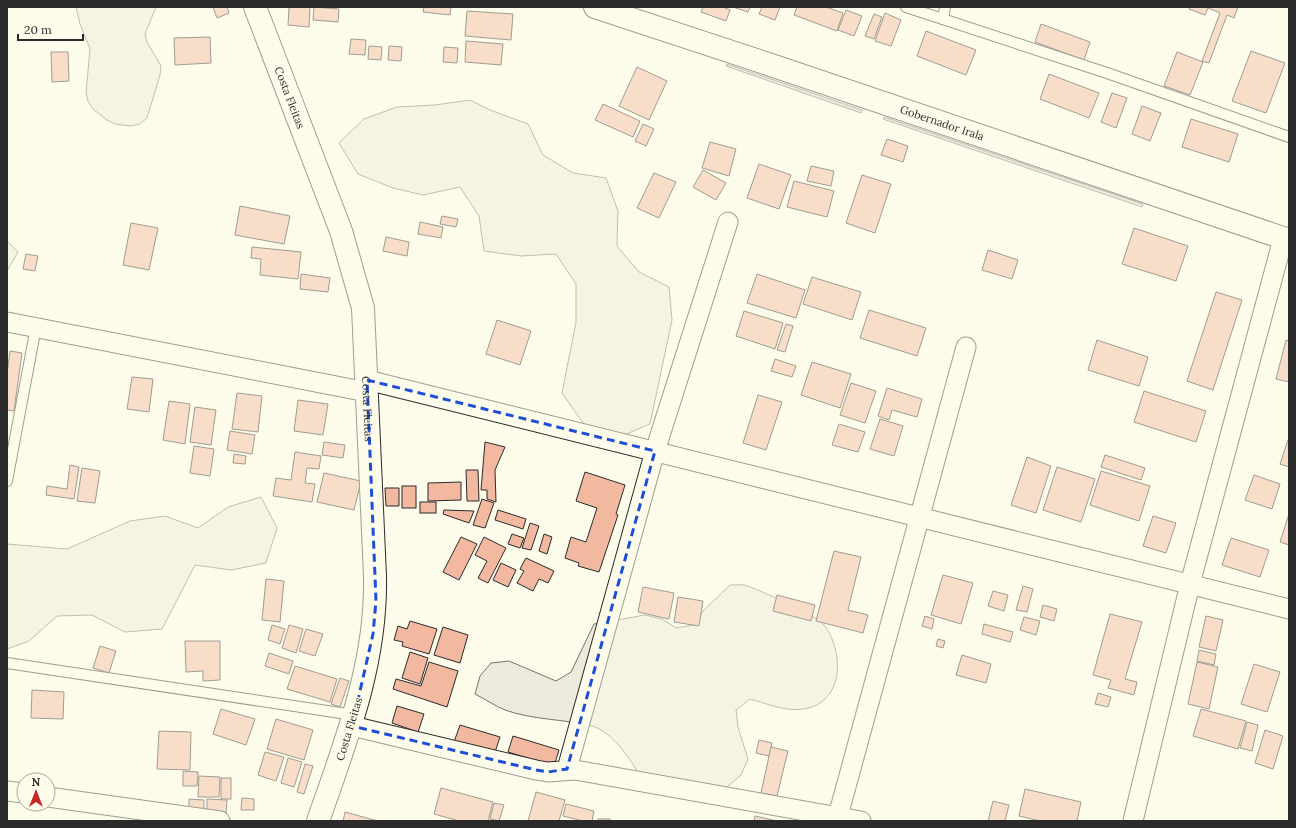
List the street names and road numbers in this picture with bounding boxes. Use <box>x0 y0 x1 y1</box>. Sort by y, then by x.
street label: Costa Fleitas <box>272 65 308 131</box>
street label: Gobernador Irala <box>898 102 986 144</box>
street label: Costa Fleitas <box>359 376 376 442</box>
street label: Costa Fleitas <box>333 696 365 762</box>

